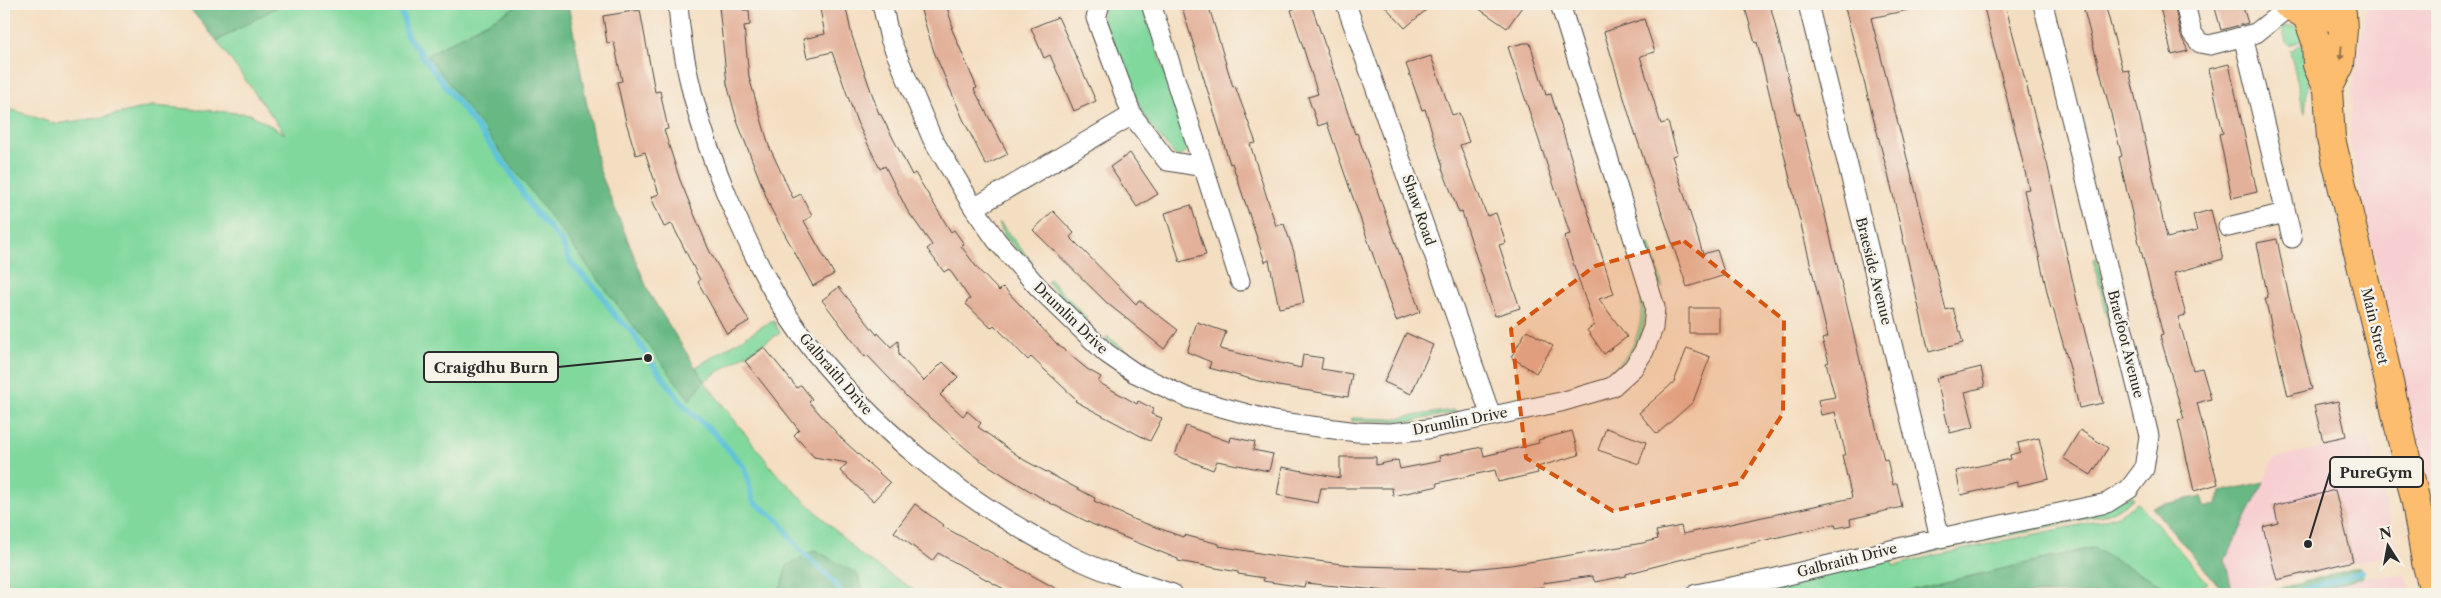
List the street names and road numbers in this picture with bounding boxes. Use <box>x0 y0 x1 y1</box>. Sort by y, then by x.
street label: Shaw Road <box>1399 172 1440 248</box>
street label: Braeside Avenue <box>1852 215 1896 327</box>
street label: Drumlin Drive <box>1030 278 1112 358</box>
street label: Main Street <box>2357 286 2393 366</box>
street label: Braefoot Avenue <box>2104 288 2148 400</box>
street label: Galbraith Drive <box>796 329 877 419</box>
street label: Drumlin Drive <box>1411 403 1509 439</box>
street label: Galbraith Drive <box>1795 539 1899 581</box>

